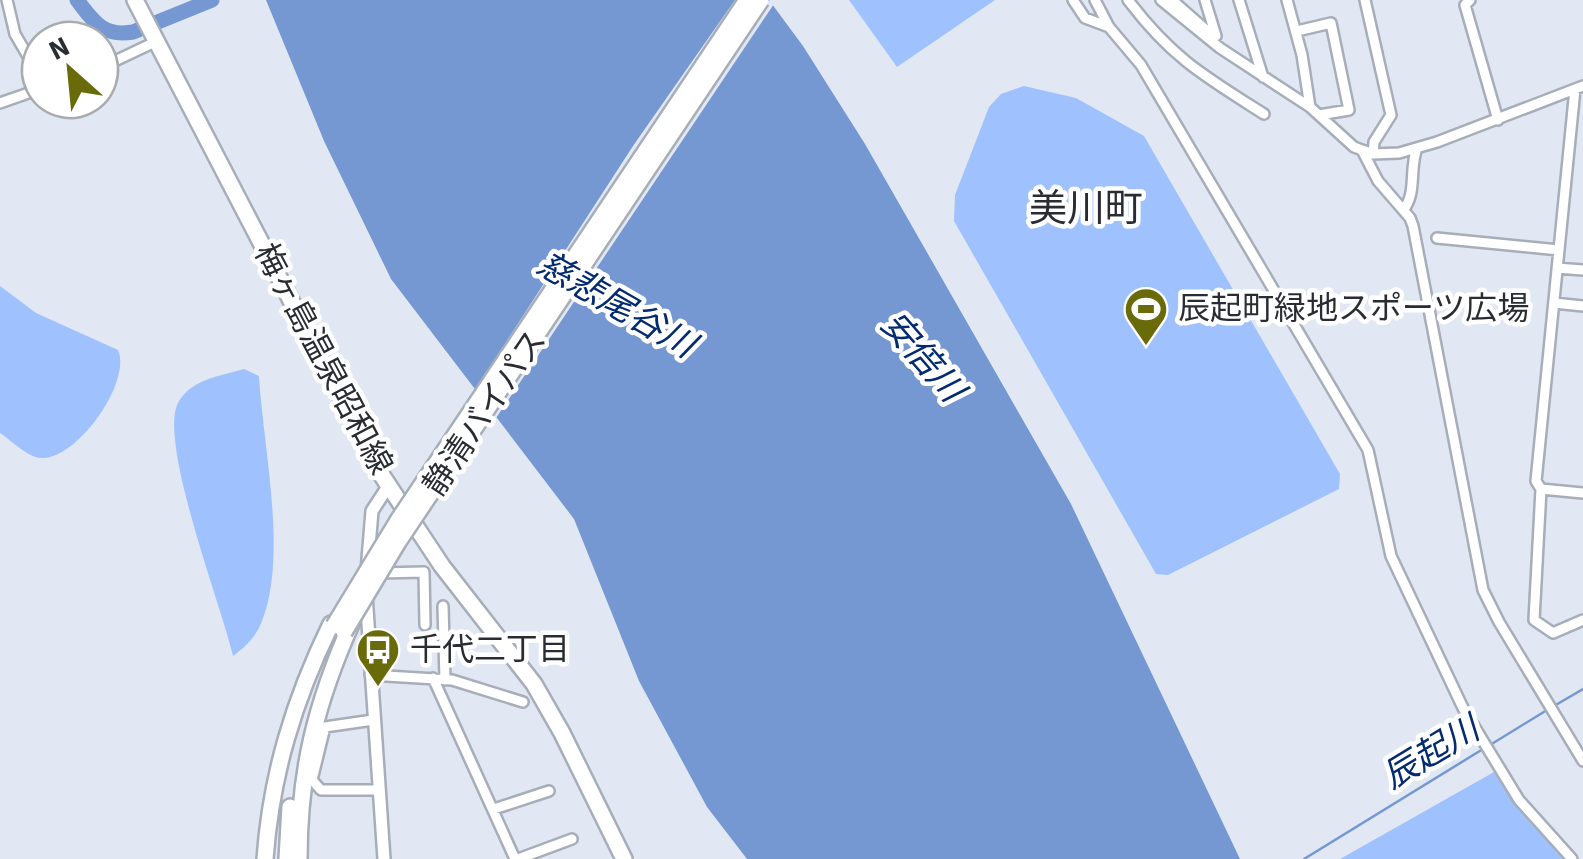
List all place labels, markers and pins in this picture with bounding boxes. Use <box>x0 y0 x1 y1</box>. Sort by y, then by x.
sports icon: 辰起町緑地スポーツ広場 <box>1123 286 1169 347</box>
place label: 辰起町緑地スポーツ広場 <box>1178 286 1529 332</box>
bus stop icon: 千代二丁目 <box>355 627 401 688</box>
place label: 千代二丁目 <box>410 627 570 673</box>

